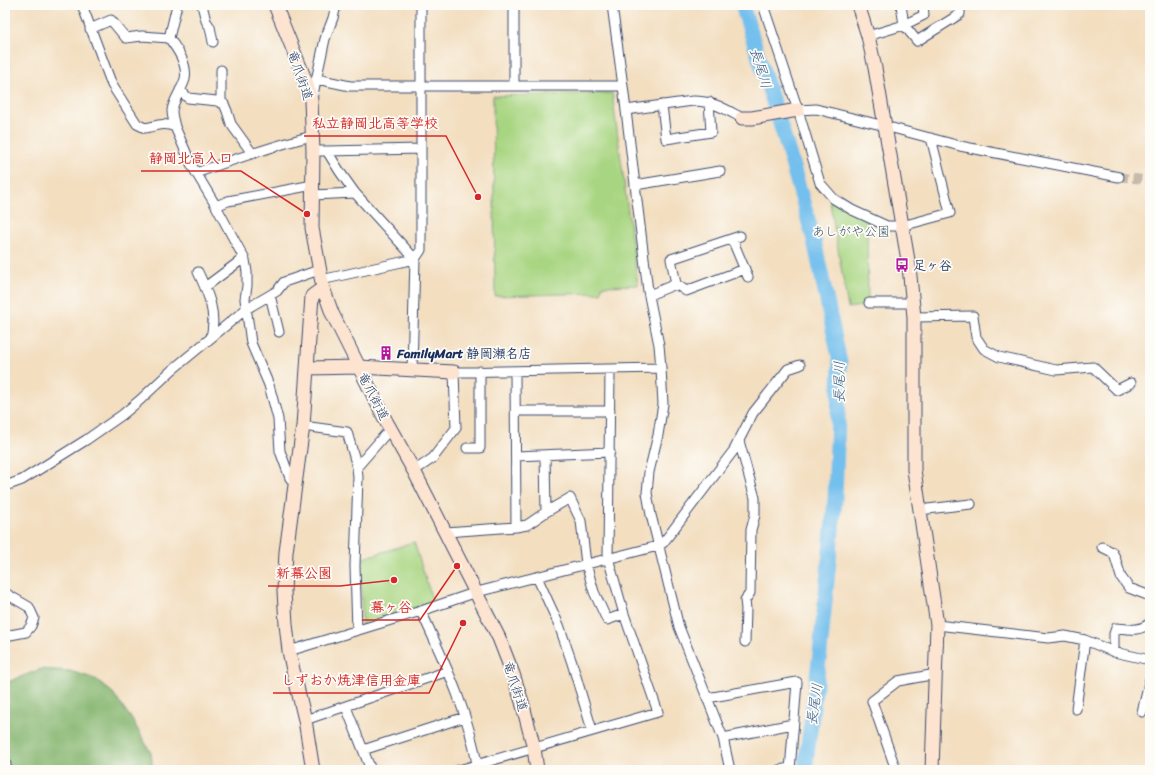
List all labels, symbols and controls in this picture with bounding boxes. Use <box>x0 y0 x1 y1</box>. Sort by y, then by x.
water label: 長尾川 <box>742 44 779 92</box>
street label: 竜爪街道 <box>281 47 320 103</box>
callout: 私立静岡北高等学校 <box>304 110 446 136</box>
text: 私立静岡北高等学校 <box>312 111 438 136</box>
callout: 静岡北高入口 <box>141 145 241 171</box>
text: 静岡北高入口 <box>149 146 233 171</box>
park label: あしがや公園 <box>812 220 890 243</box>
place label: 足ヶ谷 <box>913 254 952 277</box>
bus stop icon: 足ヶ谷 <box>894 257 910 273</box>
place label: FamilyMart 静岡瀬名店 <box>396 342 532 365</box>
building icon: FamilyMart 静岡瀬名店 <box>378 345 394 361</box>
water label: 長尾川 <box>827 361 852 403</box>
street label: 竜爪街道 <box>352 368 396 425</box>
callout: 新幕公園 <box>268 560 340 586</box>
text: 新幕公園 <box>276 561 332 586</box>
callout: 幕ヶ谷 <box>362 594 420 620</box>
text: 幕ヶ谷 <box>370 595 412 620</box>
street label: 竜爪街道 <box>497 658 534 714</box>
callout: しずおか焼津信用金庫 <box>273 667 429 693</box>
text: しずおか焼津信用金庫 <box>281 668 421 693</box>
water label: 長尾川 <box>799 682 830 727</box>

